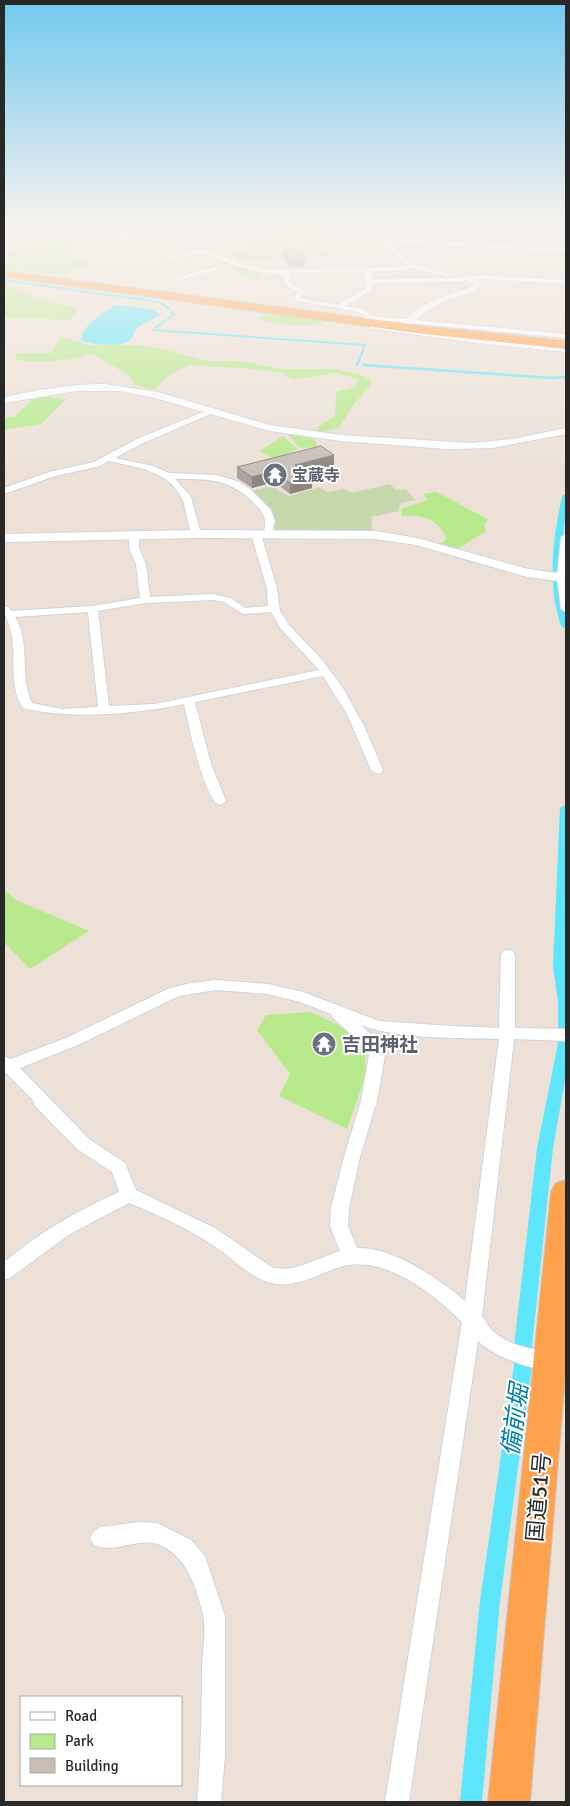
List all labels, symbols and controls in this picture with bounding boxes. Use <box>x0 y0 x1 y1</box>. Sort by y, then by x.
temple icon: 宝蔵寺 <box>262 462 288 488</box>
place label: 宝蔵寺 <box>292 466 340 486</box>
temple icon: 吉田神社 <box>311 1031 337 1057</box>
place label: 吉田神社 <box>342 1033 418 1057</box>
water label: 備前堀 <box>495 1378 535 1458</box>
street label: 国道51号 <box>521 1451 556 1543</box>
legend <box>20 1696 182 1786</box>
text: Road <box>65 1707 97 1725</box>
text: Park <box>65 1732 94 1750</box>
text: Building <box>65 1757 119 1775</box>

